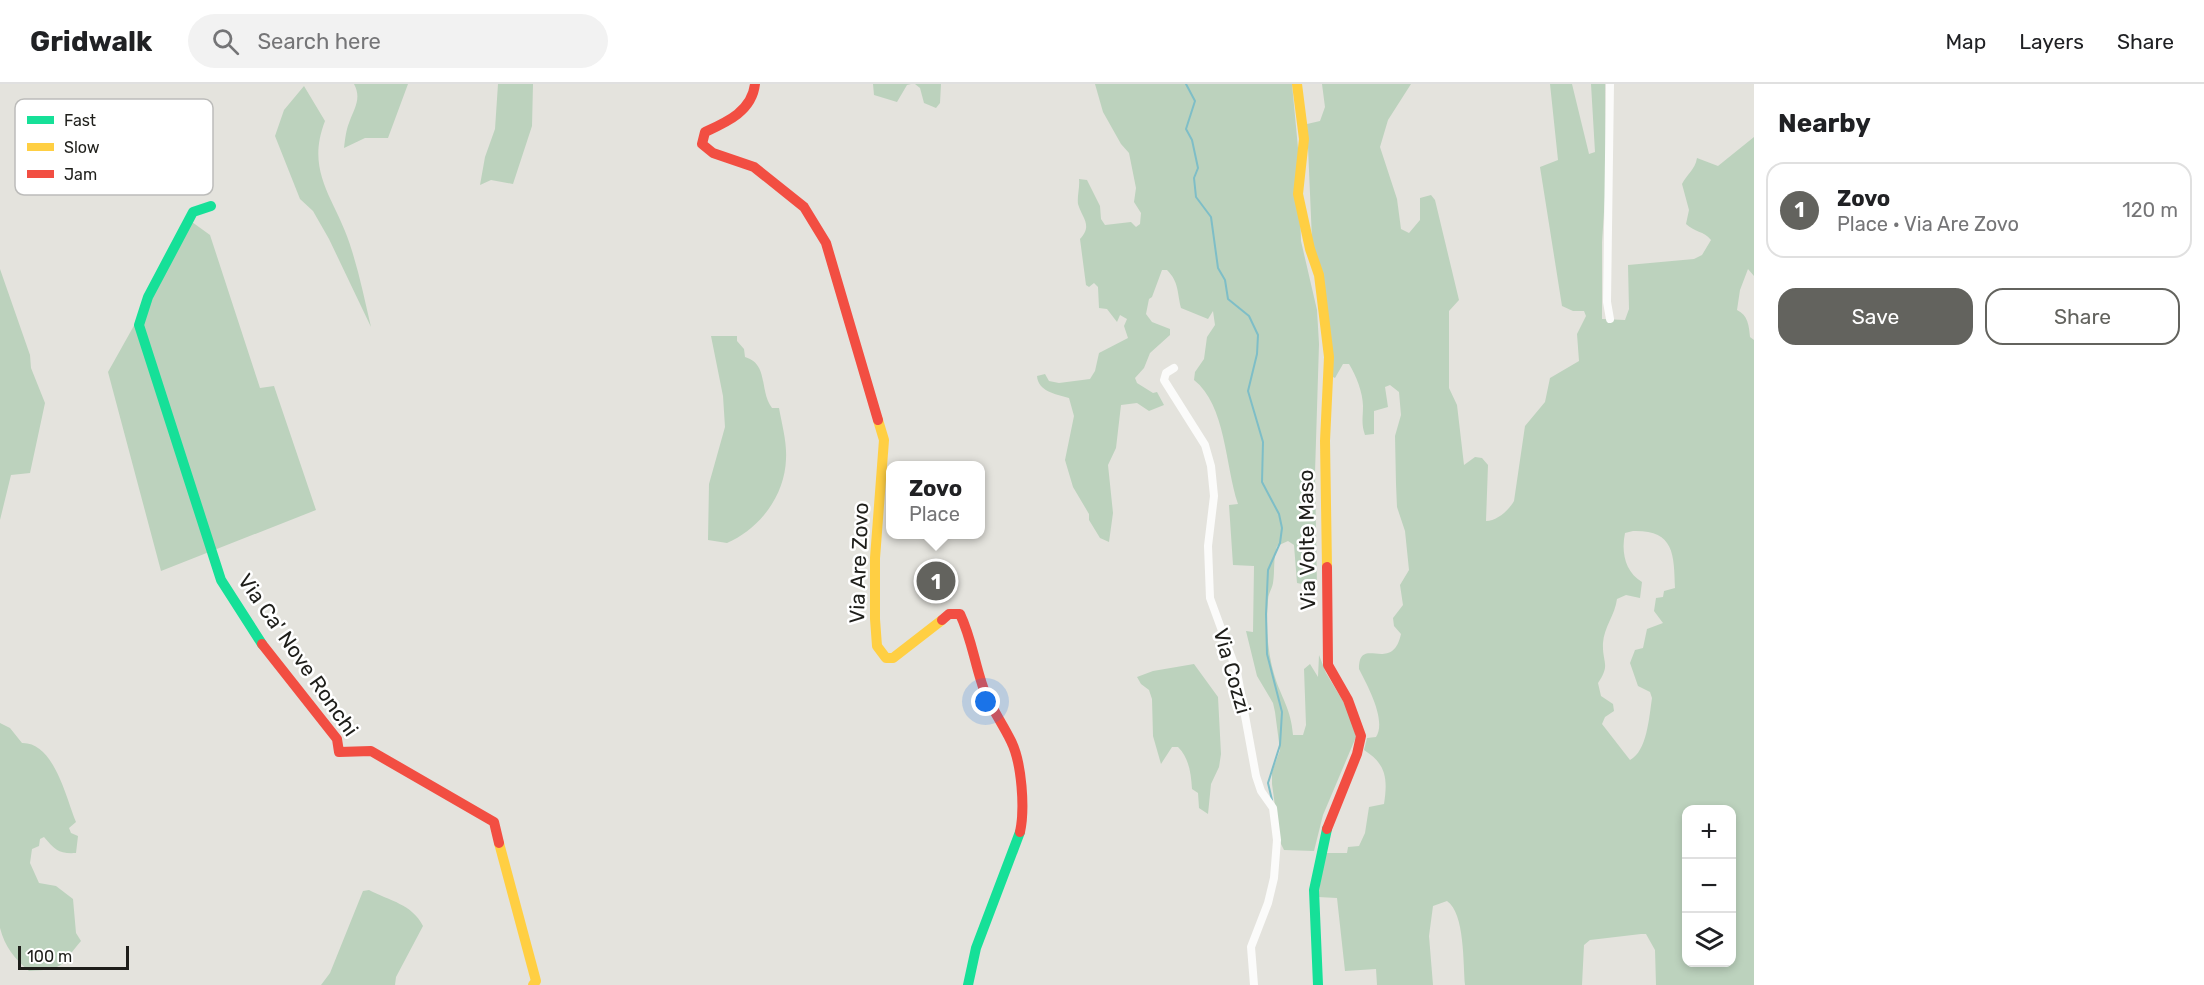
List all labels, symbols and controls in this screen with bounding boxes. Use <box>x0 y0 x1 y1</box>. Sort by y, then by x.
search box <box>188 14 608 68</box>
text: Gridwalk <box>30 25 152 58</box>
icon: search <box>209 25 242 58</box>
text: Search here <box>257 28 381 55</box>
text: Map <box>1945 29 1986 54</box>
text: Layers <box>2019 29 2084 54</box>
text: Share <box>2117 29 2174 54</box>
legend <box>15 99 213 195</box>
text: Nearby <box>1778 108 1871 139</box>
text: Fast <box>64 111 96 130</box>
text: Slow <box>64 138 100 157</box>
text: Jam <box>64 165 97 184</box>
text: Zovo <box>1837 185 1890 212</box>
text: 1 <box>1795 198 1804 222</box>
text: 120 m <box>2122 198 2178 222</box>
text: Place · Via Are Zovo <box>1837 212 2019 236</box>
button: Save <box>1778 288 1973 345</box>
button: Share <box>1985 288 2180 345</box>
popup <box>886 461 985 539</box>
street label: Via Volte Maso <box>1293 469 1320 611</box>
text: Zovo <box>909 475 962 502</box>
street label: Via Are Zovo <box>844 502 873 624</box>
text: Place <box>909 502 960 526</box>
pin: 1 <box>916 558 956 604</box>
street label: Via Ca' Nove Ronchi <box>233 569 364 741</box>
street label: Via Cozzi <box>1208 625 1257 717</box>
your location <box>971 687 1000 716</box>
map controls <box>1682 805 1736 967</box>
button: + <box>1682 805 1736 859</box>
button: − <box>1682 859 1736 913</box>
button: layers <box>1682 913 1736 967</box>
scale bar <box>18 943 129 970</box>
text: 100 m <box>27 947 72 966</box>

